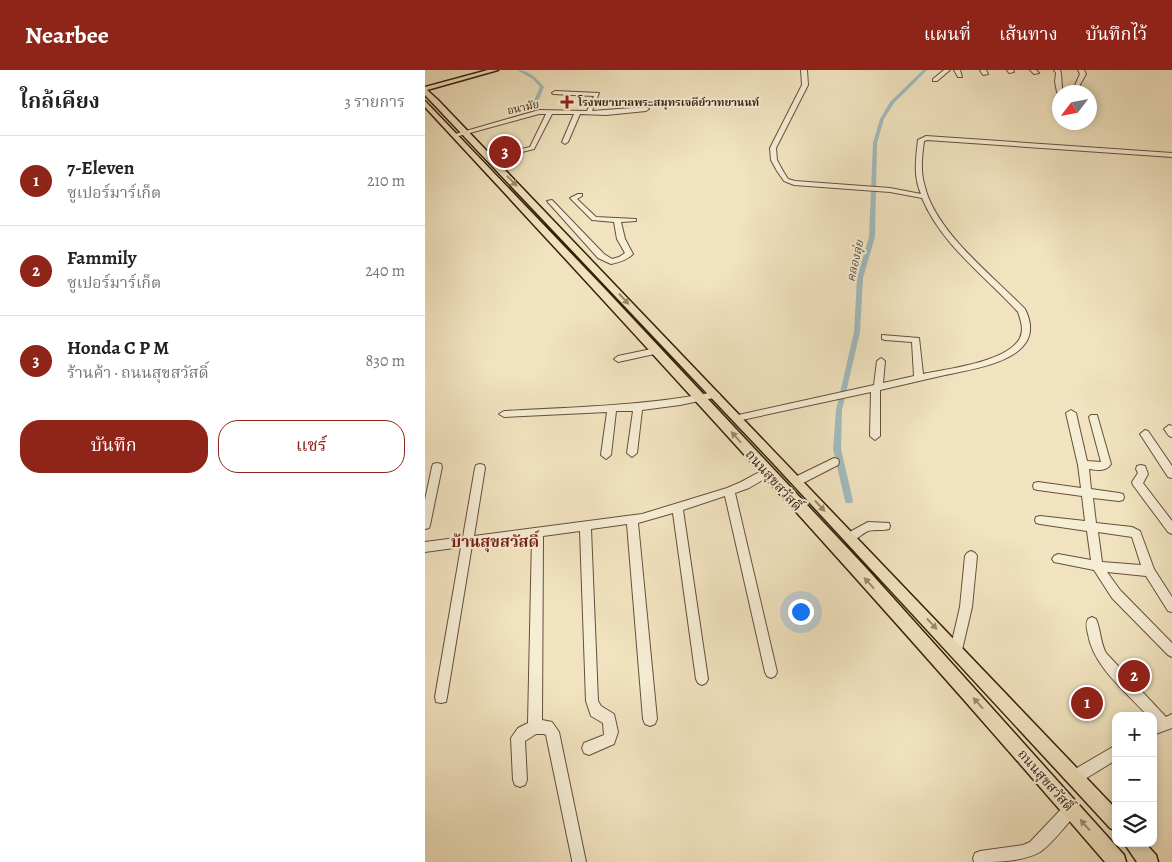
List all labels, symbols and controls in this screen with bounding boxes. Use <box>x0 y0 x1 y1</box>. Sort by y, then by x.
text: Nearbee <box>25 19 109 51</box>
text: แผนที่ <box>924 22 971 46</box>
text: เส้นทาง <box>999 22 1058 46</box>
text: บันทึกไว้ <box>1086 22 1147 46</box>
north arrow <box>1052 85 1097 130</box>
text: ใกล้เคียง <box>20 87 100 115</box>
text: 3 รายการ <box>344 91 405 113</box>
marker: โรงพยาบาลพระสมุทรเจดีย์วาทยานนท์ <box>560 95 574 109</box>
place label: โรงพยาบาลพระสมุทรเจดีย์วาทยานนท์ <box>577 95 760 110</box>
street label: อนามัย <box>506 97 541 118</box>
pin: 3 <box>489 133 521 171</box>
text: 7-Eleven <box>67 155 135 181</box>
text: 1 <box>33 170 39 192</box>
text: 210 m <box>367 170 405 192</box>
one-way arrow <box>506 175 518 187</box>
text: ซูเปอร์มาร์เก็ต <box>67 182 161 204</box>
water label: คลองลุ่ย <box>842 238 868 283</box>
text: Fammily <box>67 245 137 271</box>
text: 2 <box>32 260 40 282</box>
text: 240 m <box>365 260 405 282</box>
text: ซูเปอร์มาร์เก็ต <box>67 272 161 294</box>
one-way arrow <box>618 293 630 305</box>
text: Honda C P M <box>67 335 169 361</box>
text: 3 <box>33 350 39 372</box>
text: 830 m <box>366 350 405 372</box>
text: ร้านค้า · ถนนสุขสวัสดิ์ <box>67 362 209 384</box>
button: บันทึก <box>20 420 208 473</box>
button: แชร์ <box>218 420 405 473</box>
one-way arrow <box>730 431 741 443</box>
street label: ถนนสุขสวัสดิ์ <box>741 445 808 516</box>
one-way arrow <box>814 500 826 512</box>
district label: บ้านสุขสวัสดิ์ <box>451 530 540 553</box>
one-way arrow <box>863 577 874 589</box>
your location <box>788 599 814 625</box>
one-way arrow <box>926 618 938 630</box>
pin: 2 <box>1118 657 1150 695</box>
pin: 1 <box>1071 684 1103 722</box>
one-way arrow <box>972 697 984 709</box>
map controls <box>1112 712 1157 847</box>
button: + <box>1112 712 1157 757</box>
street label: ถนนสุขสวัสดิ์ <box>1013 745 1079 816</box>
button: − <box>1112 757 1157 802</box>
button: layers <box>1112 802 1157 847</box>
one-way arrow <box>1080 819 1091 832</box>

